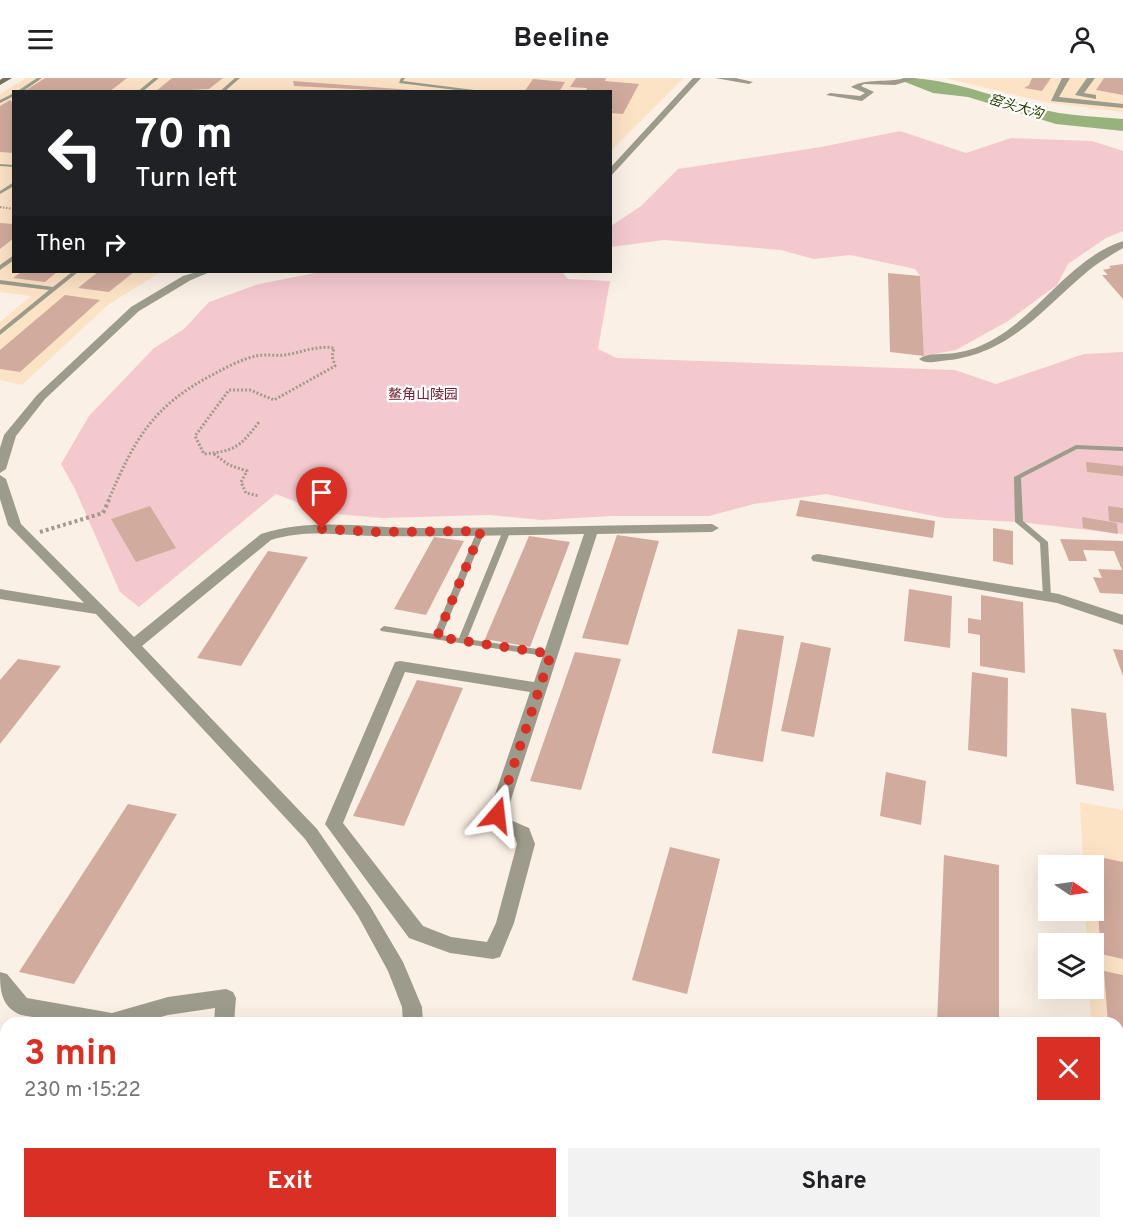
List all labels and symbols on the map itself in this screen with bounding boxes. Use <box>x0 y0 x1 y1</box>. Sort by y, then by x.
water label: 窑头大沟 <box>986 92 1047 124</box>
park label: 鳌角山陵园 <box>388 387 458 404</box>
pin <box>296 467 347 529</box>
position arrow <box>465 783 529 847</box>
north arrow <box>1038 855 1104 921</box>

